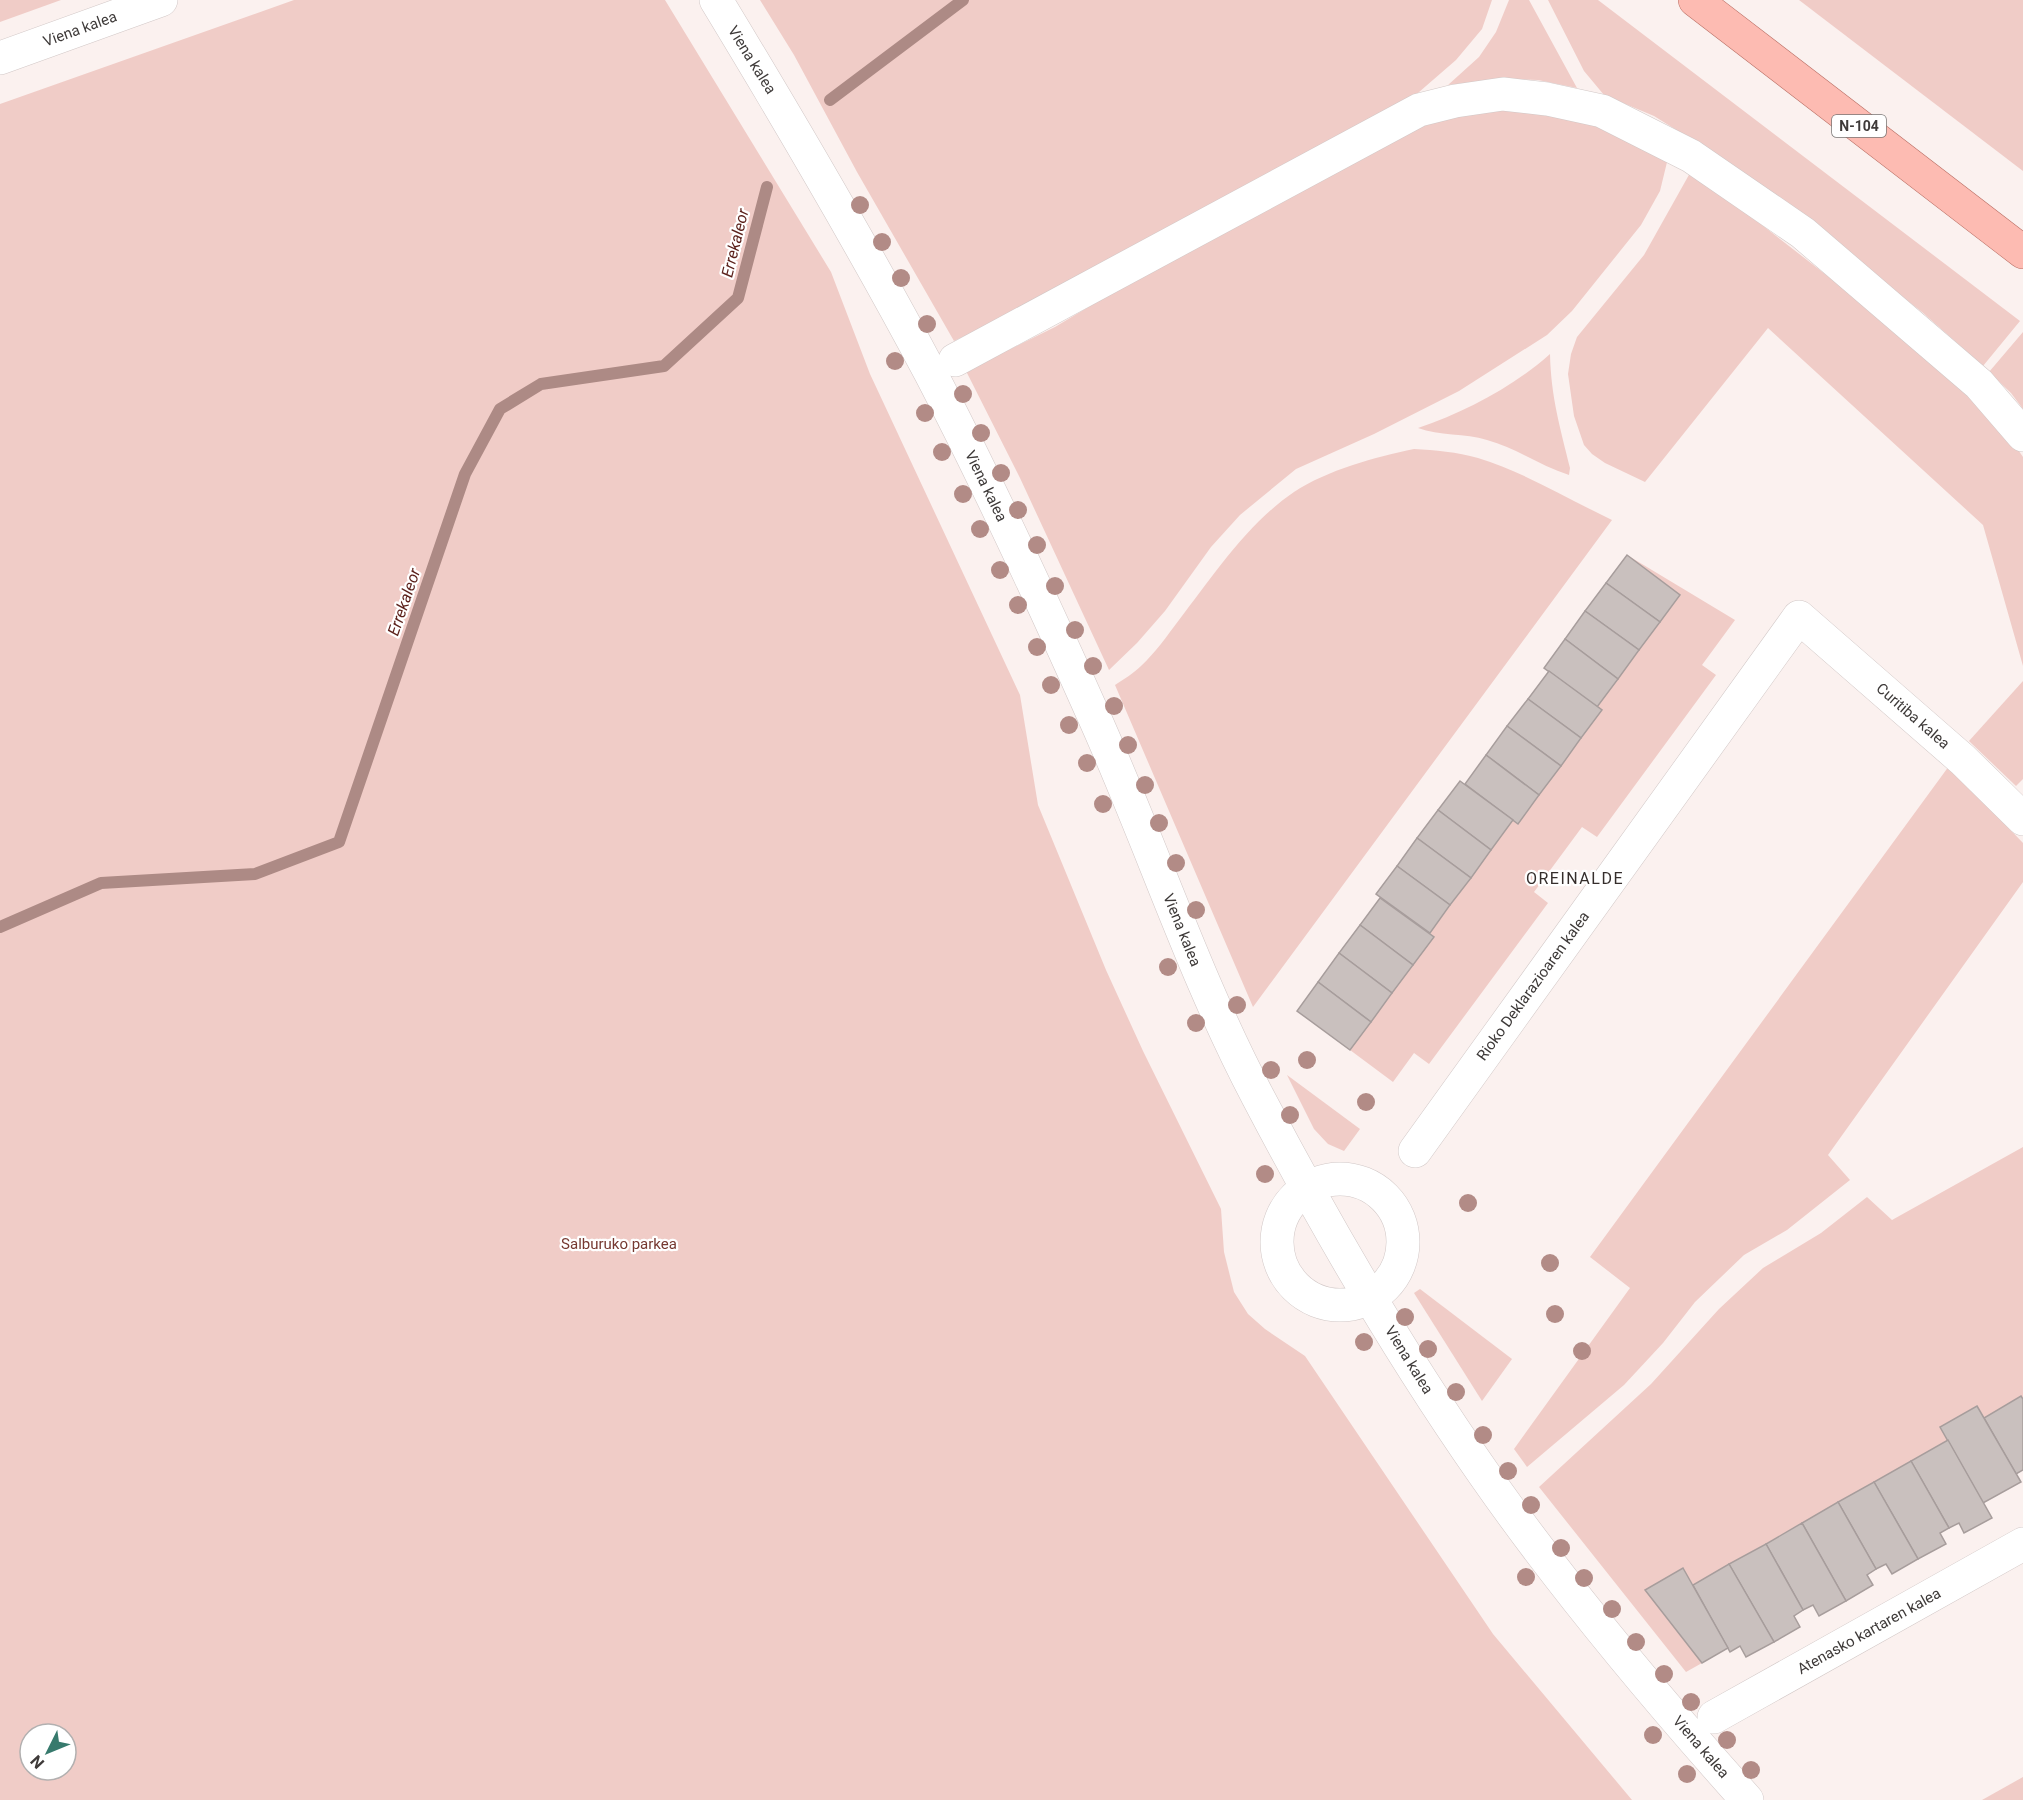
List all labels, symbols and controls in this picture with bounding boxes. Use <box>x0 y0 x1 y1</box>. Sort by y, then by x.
street label: Viena kalea <box>41 7 119 51</box>
street label: Viena kalea <box>724 23 780 97</box>
road number: N-104 <box>1832 115 1886 137</box>
water label: Errekaleor <box>717 206 753 279</box>
street label: Viena kalea <box>961 448 1011 524</box>
water label: Errekaleor <box>384 565 425 638</box>
street label: Curitiba kalea <box>1873 679 1953 753</box>
district label: OREINALDE <box>1526 869 1624 888</box>
street label: Viena kalea <box>1159 891 1205 969</box>
street label: Rioko Deklarazioaren kalea <box>1473 908 1593 1064</box>
park label: Salburuko parkea <box>561 1235 677 1253</box>
street label: Viena kalea <box>1381 1323 1437 1397</box>
street label: Atenasko kartaren kalea <box>1794 1584 1944 1678</box>
street label: Viena kalea <box>1669 1712 1733 1782</box>
north arrow <box>18 1722 78 1782</box>
text: N <box>27 1751 48 1772</box>

